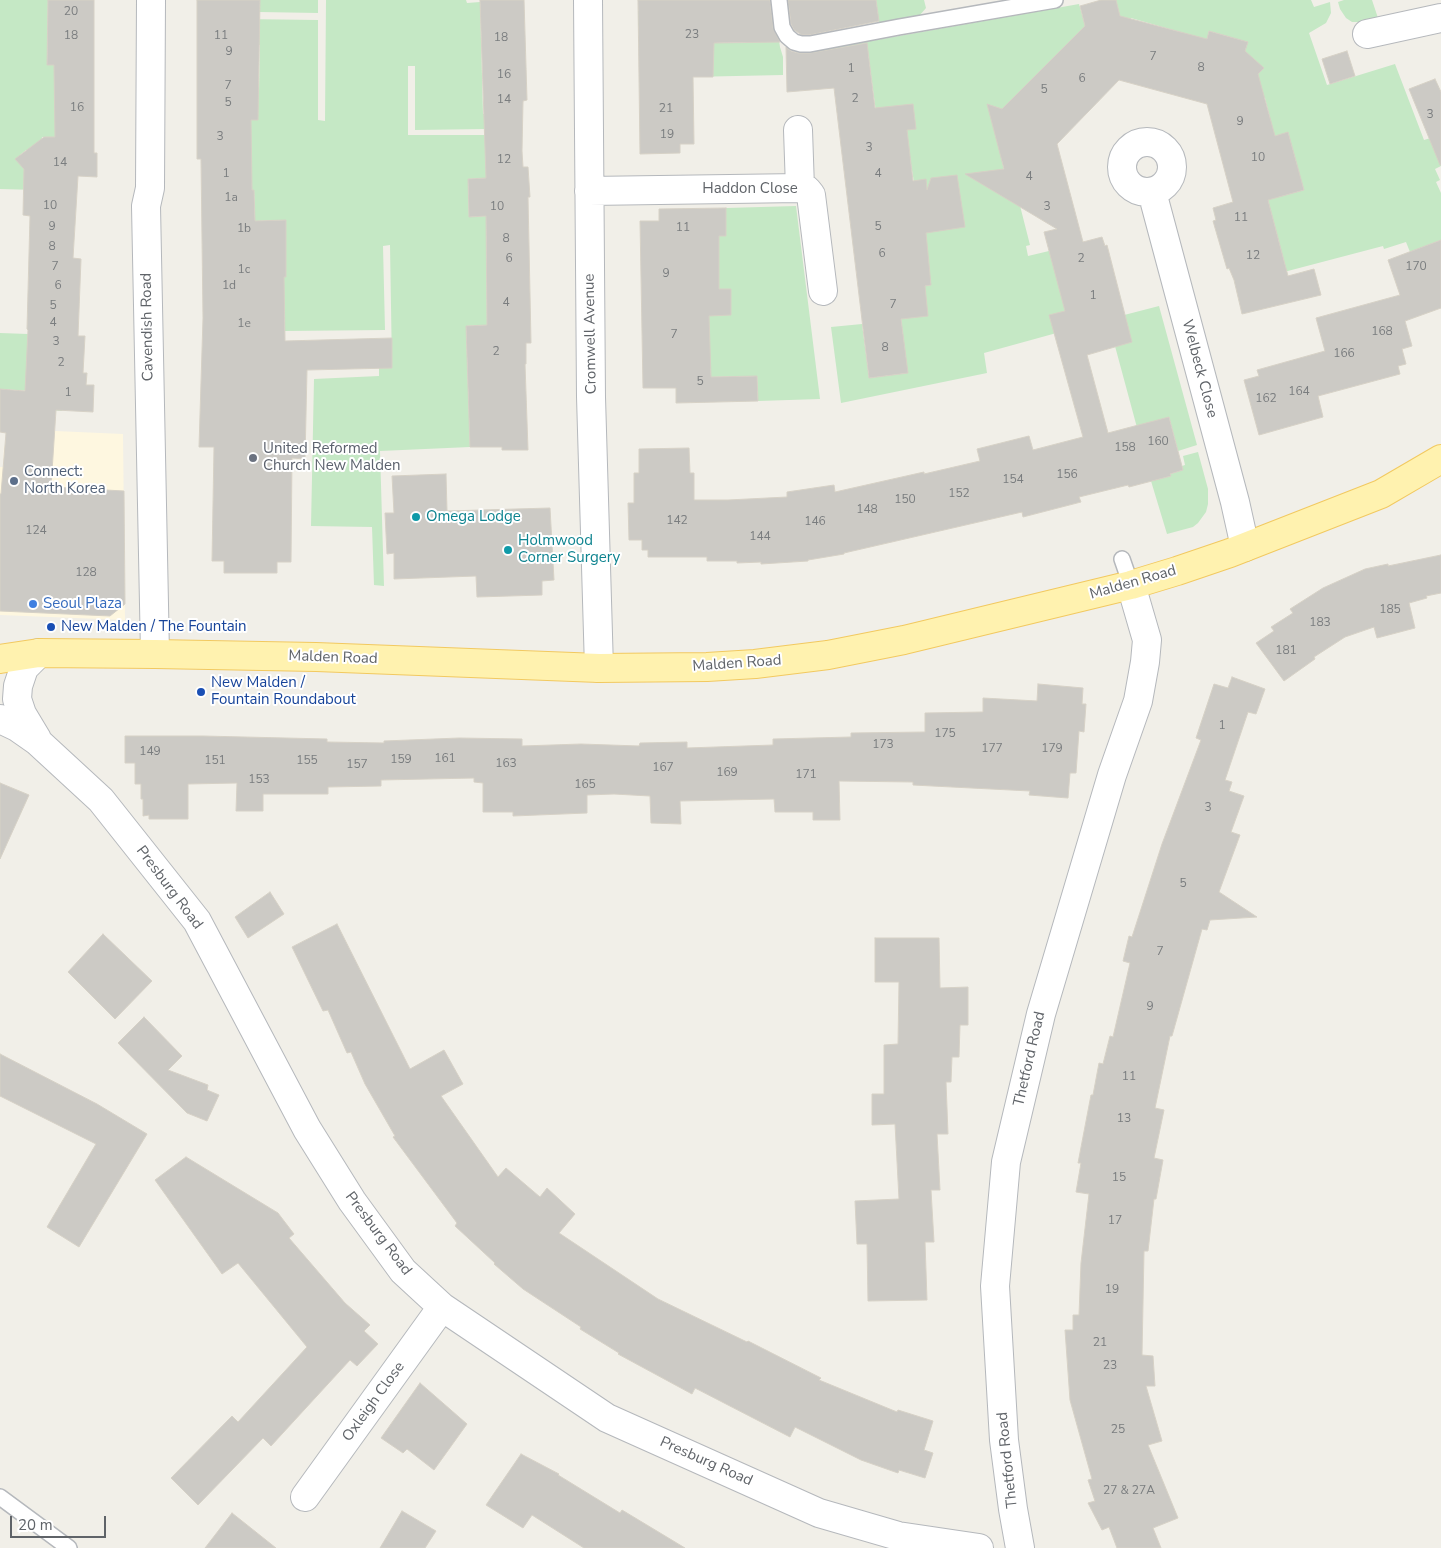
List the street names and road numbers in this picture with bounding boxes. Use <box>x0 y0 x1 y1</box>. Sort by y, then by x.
street label: Haddon Close <box>702 180 798 198</box>
street label: Cavendish Road <box>138 273 158 381</box>
street label: Cromwell Avenue <box>581 273 601 395</box>
street label: Welbeck Close <box>1177 318 1221 420</box>
street label: Malden Road <box>1088 562 1178 604</box>
street label: Malden Road <box>288 647 378 669</box>
street label: Malden Road <box>692 652 782 676</box>
street label: Presburg Road <box>132 843 206 933</box>
street label: Thetford Road <box>1010 1010 1050 1108</box>
street label: Presburg Road <box>341 1189 415 1279</box>
street label: Oxleigh Close <box>339 1359 409 1445</box>
street label: Thetford Road <box>994 1411 1022 1509</box>
street label: Presburg Road <box>657 1433 755 1491</box>

